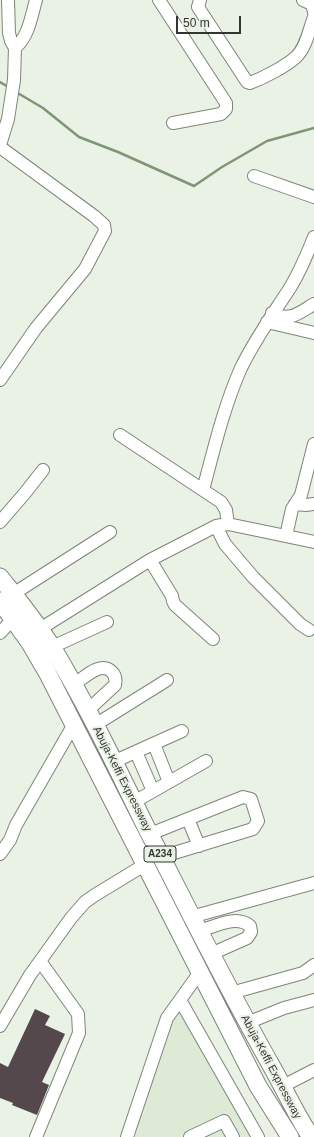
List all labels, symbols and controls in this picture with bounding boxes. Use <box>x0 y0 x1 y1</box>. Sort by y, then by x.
scale bar <box>178 8 243 34</box>
text: 50 m <box>183 16 210 30</box>
street label: Abuja-Keffi Expressway <box>90 724 154 834</box>
road number: A234 <box>144 846 176 862</box>
street label: Abuja-Keffi Expressway <box>238 1013 304 1121</box>

